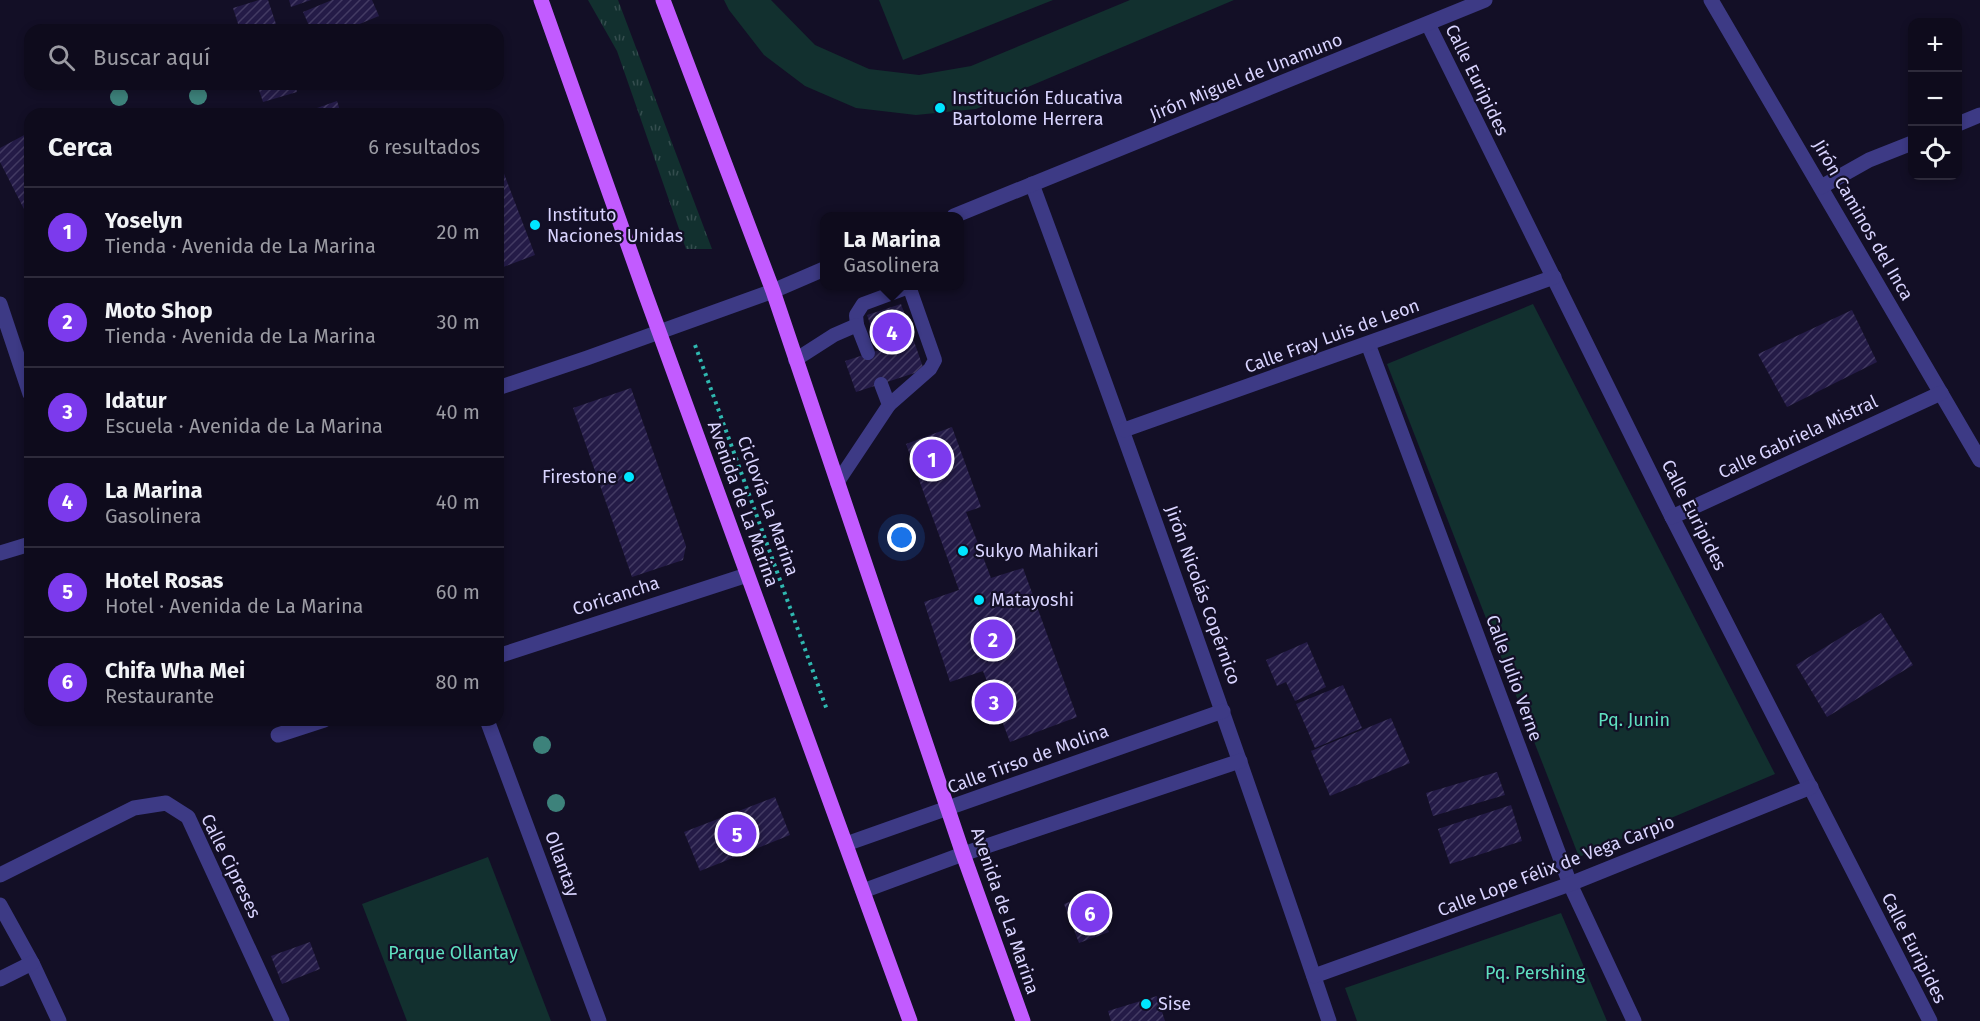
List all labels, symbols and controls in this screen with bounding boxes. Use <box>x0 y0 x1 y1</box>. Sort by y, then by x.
map controls <box>1908 18 1962 180</box>
button: + <box>1908 18 1962 72</box>
street label: Calle Euripides <box>1441 21 1513 139</box>
search box <box>24 24 504 90</box>
street label: Jirón Miguel de Unamuno <box>1146 28 1346 126</box>
icon: search <box>45 41 78 74</box>
text: Buscar aquí <box>93 44 210 71</box>
button: − <box>1908 72 1962 126</box>
place label: Institución Educativa Bartolome Herrera <box>952 87 1123 130</box>
marker: Institución Educativa Bartolome Herrera <box>933 101 947 115</box>
button: locate <box>1908 126 1962 180</box>
text: Cerca <box>48 132 113 163</box>
text: 6 resultados <box>368 135 480 159</box>
street label: Jirón Caminos del Inca <box>1808 136 1918 304</box>
place label: Instituto Naciones Unidas <box>547 204 683 247</box>
text: Yoselyn <box>105 207 183 234</box>
popup <box>820 212 964 290</box>
marker: Instituto Naciones Unidas <box>528 218 542 232</box>
text: 1 <box>63 220 72 244</box>
text: 20 m <box>437 220 480 244</box>
text: La Marina <box>843 226 941 253</box>
text: Tienda · Avenida de La Marina <box>105 234 376 258</box>
text: Gasolinera <box>843 253 940 277</box>
street label: Calle Fray Luis de Leon <box>1242 294 1422 378</box>
text: Moto Shop <box>105 297 213 324</box>
text: 2 <box>62 310 73 334</box>
text: 30 m <box>436 310 480 334</box>
pin: 4 <box>872 310 912 354</box>
text: Tienda · Avenida de La Marina <box>105 324 376 348</box>
text: Idatur <box>105 387 167 414</box>
street label: Calle Gabriela Mistral <box>1715 390 1881 484</box>
text: 3 <box>62 400 73 424</box>
text: 40 m <box>436 400 480 424</box>
text: Escuela · Avenida de La Marina <box>105 414 383 438</box>
street label: Avenida de La Marina <box>703 418 783 590</box>
street label: Ciclovía La Marina <box>732 433 804 579</box>
pin: 1 <box>912 436 952 482</box>
street label: Calle Euripides <box>1657 456 1731 574</box>
place label: Firestone <box>542 466 617 488</box>
marker: Firestone <box>622 470 636 484</box>
text: La Marina <box>105 477 202 504</box>
text: 4 <box>62 490 73 514</box>
text: 40 m <box>436 490 480 514</box>
street label: Jirón Nicolás Copérnico <box>1160 502 1246 688</box>
text: Gasolinera <box>105 504 201 528</box>
your location <box>887 523 916 552</box>
place label: Sukyo Mahikari <box>975 540 1099 562</box>
marker: Sukyo Mahikari <box>956 544 970 558</box>
text: Hotel Rosas <box>105 567 223 594</box>
street label: Coricancha <box>570 572 662 620</box>
text: 5 <box>62 580 73 604</box>
text: 60 m <box>436 580 480 604</box>
place label: Matayoshi <box>991 589 1074 611</box>
marker: Matayoshi <box>972 593 986 607</box>
text: Hotel · Avenida de La Marina <box>105 594 363 618</box>
street label: Calle Julio Verne <box>1481 612 1547 744</box>
pin: 2 <box>974 616 1012 662</box>
text: Chifa Wha Mei <box>105 657 245 684</box>
text: 6 <box>62 670 73 694</box>
text: 80 m <box>435 670 480 694</box>
pin: 3 <box>974 680 1014 724</box>
text: Restaurante <box>105 684 214 708</box>
park label: Pq. Junin <box>1598 709 1670 731</box>
street label: Calle Tirso de Molina <box>944 720 1112 798</box>
street label: Calle Cipreses <box>196 810 266 922</box>
street label: Calle Lope Félix de Vega Carpio <box>1434 811 1678 921</box>
pin: 5 <box>718 812 756 856</box>
street label: Avenida de La Marina <box>966 825 1044 997</box>
street label: Ollantay <box>540 828 584 900</box>
street label: Calle Euripides <box>1877 889 1951 1007</box>
pin: 6 <box>1070 890 1110 936</box>
park label: Parque Ollantay <box>388 942 518 964</box>
park label: Pq. Pershing <box>1485 962 1586 984</box>
place label: Sise <box>1158 993 1191 1015</box>
marker: Sise <box>1139 997 1153 1011</box>

